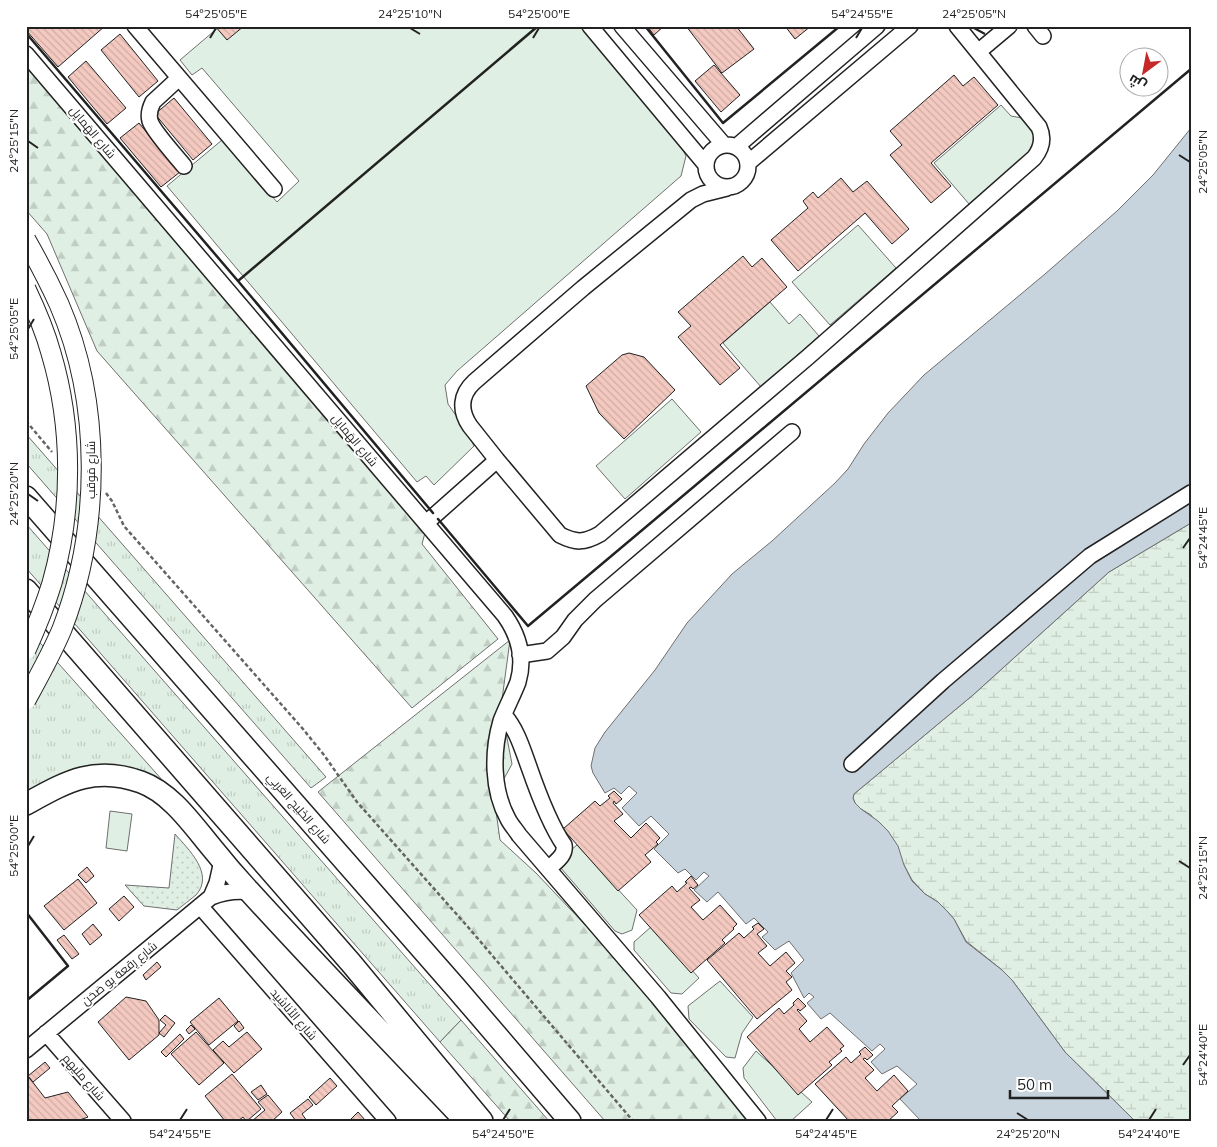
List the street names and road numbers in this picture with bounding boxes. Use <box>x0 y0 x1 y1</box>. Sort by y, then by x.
street label: شارع الهَمايِل <box>66 103 119 162</box>
street label: شارع الهَمايِل <box>328 411 381 470</box>
street label: شارع مَوقب <box>83 441 99 499</box>
street label: شارع الخَلِيج العَربِي <box>262 769 334 849</box>
street label: شارع رِقعة بو صَحَن <box>78 938 161 1009</box>
street label: شارع الأناشِيد <box>267 985 321 1044</box>
street label: شارع ملَيهِم <box>58 1051 108 1105</box>

